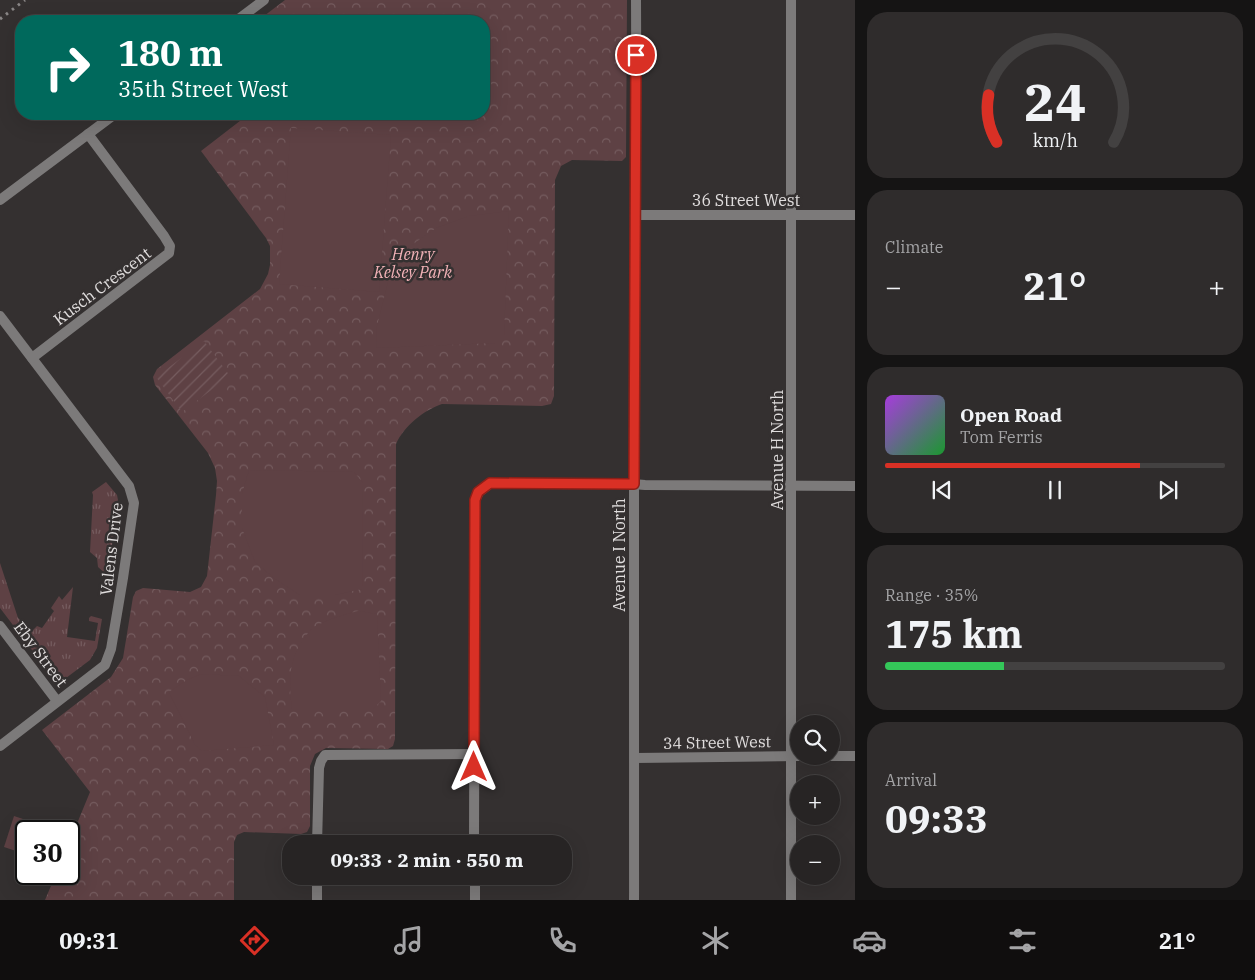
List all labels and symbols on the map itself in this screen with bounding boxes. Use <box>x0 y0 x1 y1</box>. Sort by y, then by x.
pin <box>615 34 657 76</box>
street label: 36 Street West <box>692 190 800 210</box>
street label: Kusch Crescent <box>49 243 155 329</box>
park label: Henry Kelsey Park <box>373 244 453 282</box>
street label: Avenue H North <box>767 390 787 510</box>
street label: Avenue I North <box>609 498 629 612</box>
street label: Valens Drive <box>95 501 127 597</box>
street label: Eby Street <box>10 617 72 691</box>
street label: 34 Street West <box>663 731 772 753</box>
position arrow <box>447 740 499 792</box>
speed limit sign: 30 <box>15 820 80 885</box>

